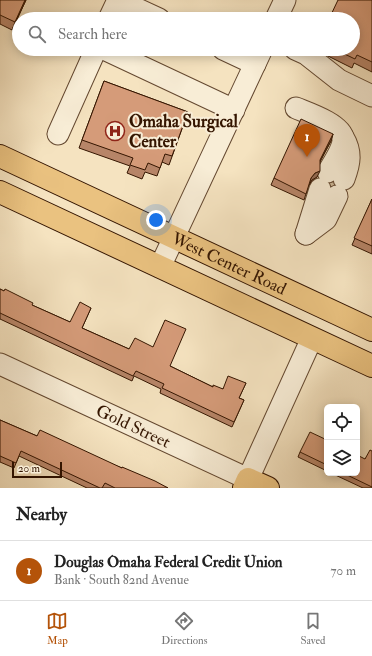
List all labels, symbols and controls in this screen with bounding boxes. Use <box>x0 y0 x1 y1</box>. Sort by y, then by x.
search box <box>12 12 360 56</box>
icon: search <box>26 23 48 45</box>
text: Search here <box>58 25 127 44</box>
place label: Omaha Surgical Center <box>129 111 239 152</box>
hospital icon: Omaha Surgical Center <box>104 120 126 142</box>
pin: 1 <box>294 124 320 157</box>
your location <box>146 210 166 230</box>
street label: West Center Road <box>167 227 290 300</box>
street label: Gold Street <box>93 400 174 453</box>
map controls <box>324 404 360 476</box>
button: locate <box>324 404 360 440</box>
button: layers <box>324 440 360 476</box>
scale bar <box>12 460 62 479</box>
text: 20 m <box>18 462 40 475</box>
text: Nearby <box>16 504 67 525</box>
text: Douglas Omaha Federal Credit Union <box>54 553 283 572</box>
text: 1 <box>27 563 31 579</box>
text: 70 m <box>331 563 356 579</box>
text: Bank · South 82nd Avenue <box>54 572 189 588</box>
tab: Map <box>46 610 68 647</box>
tab: Directions <box>161 610 208 647</box>
tab: Saved <box>300 610 326 647</box>

